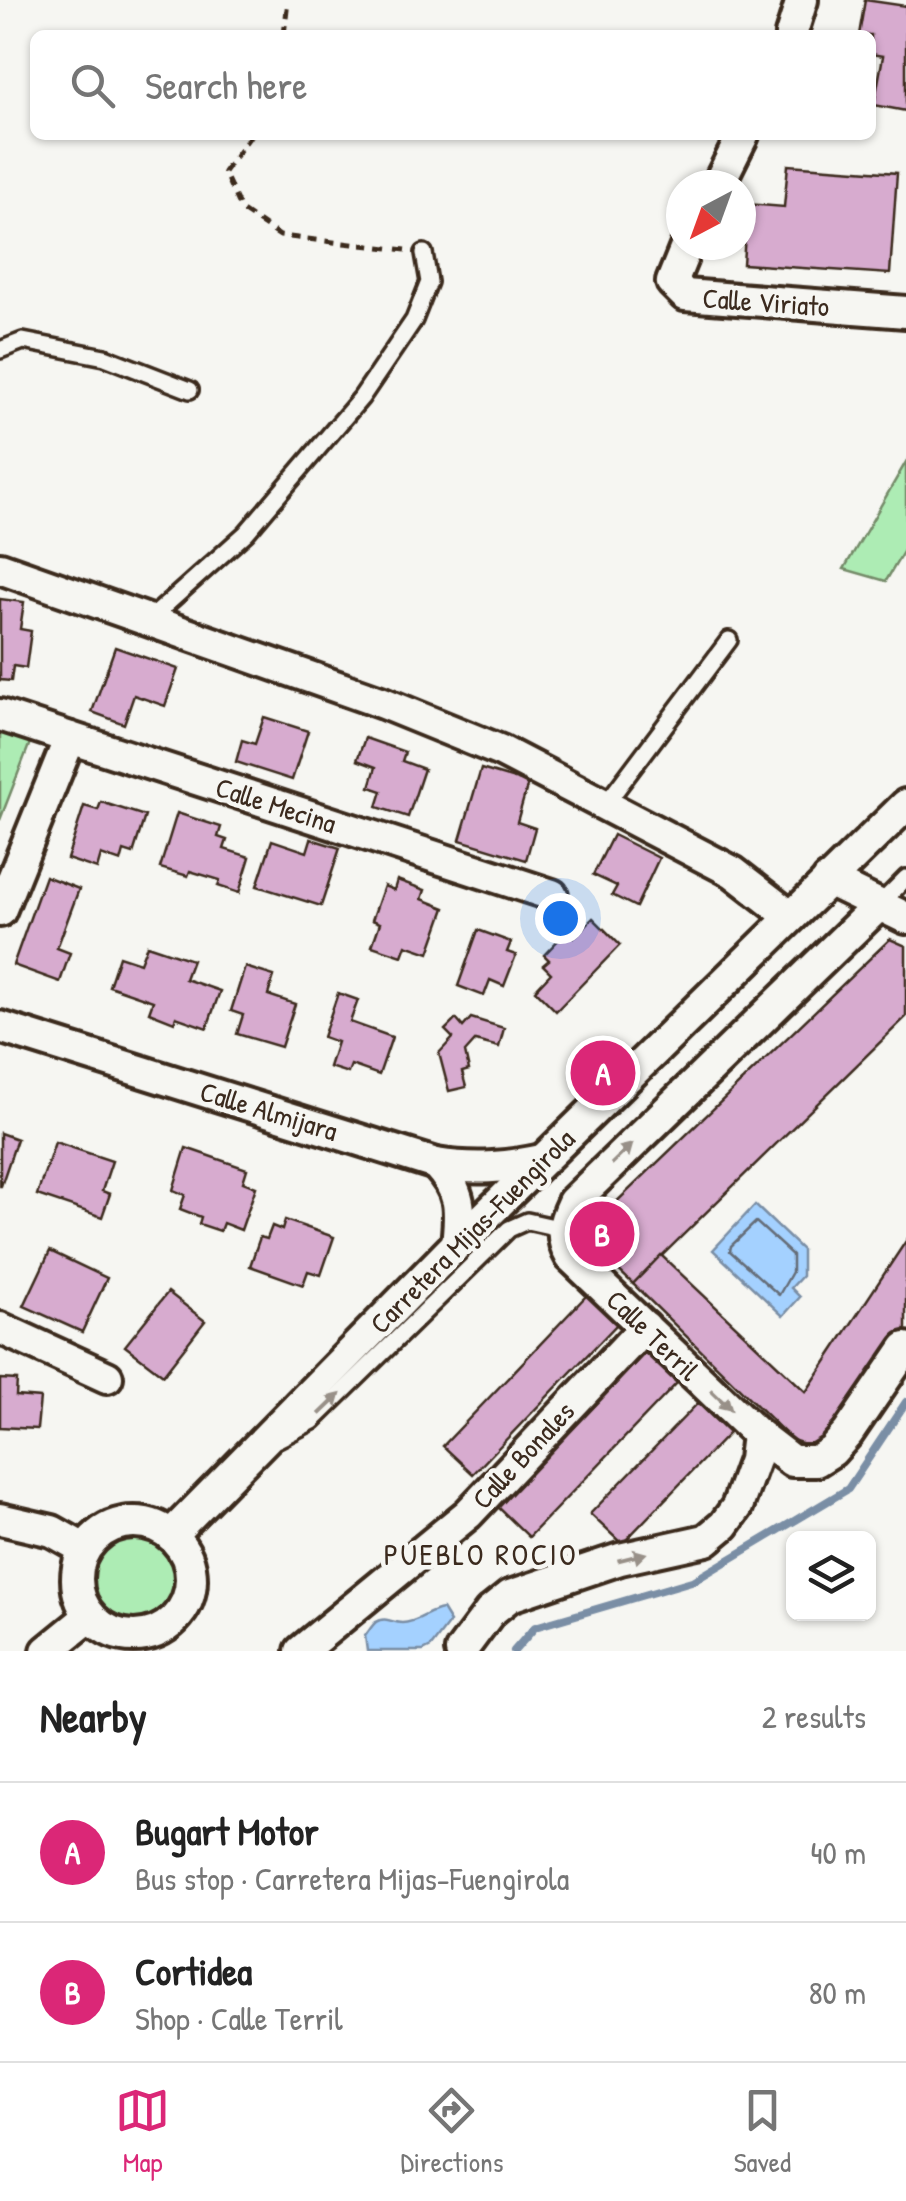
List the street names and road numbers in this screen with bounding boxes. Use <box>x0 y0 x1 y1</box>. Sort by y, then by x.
street label: Calle Viriato <box>701 279 831 325</box>
street label: Calle Mecina <box>211 768 341 842</box>
street label: Calle Almijara <box>196 1072 342 1150</box>
street label: Carretera Mijas-Fuengirola <box>361 1120 583 1342</box>
street label: Calle Terril <box>598 1281 708 1389</box>
street label: Calle Bonales <box>463 1393 583 1517</box>

